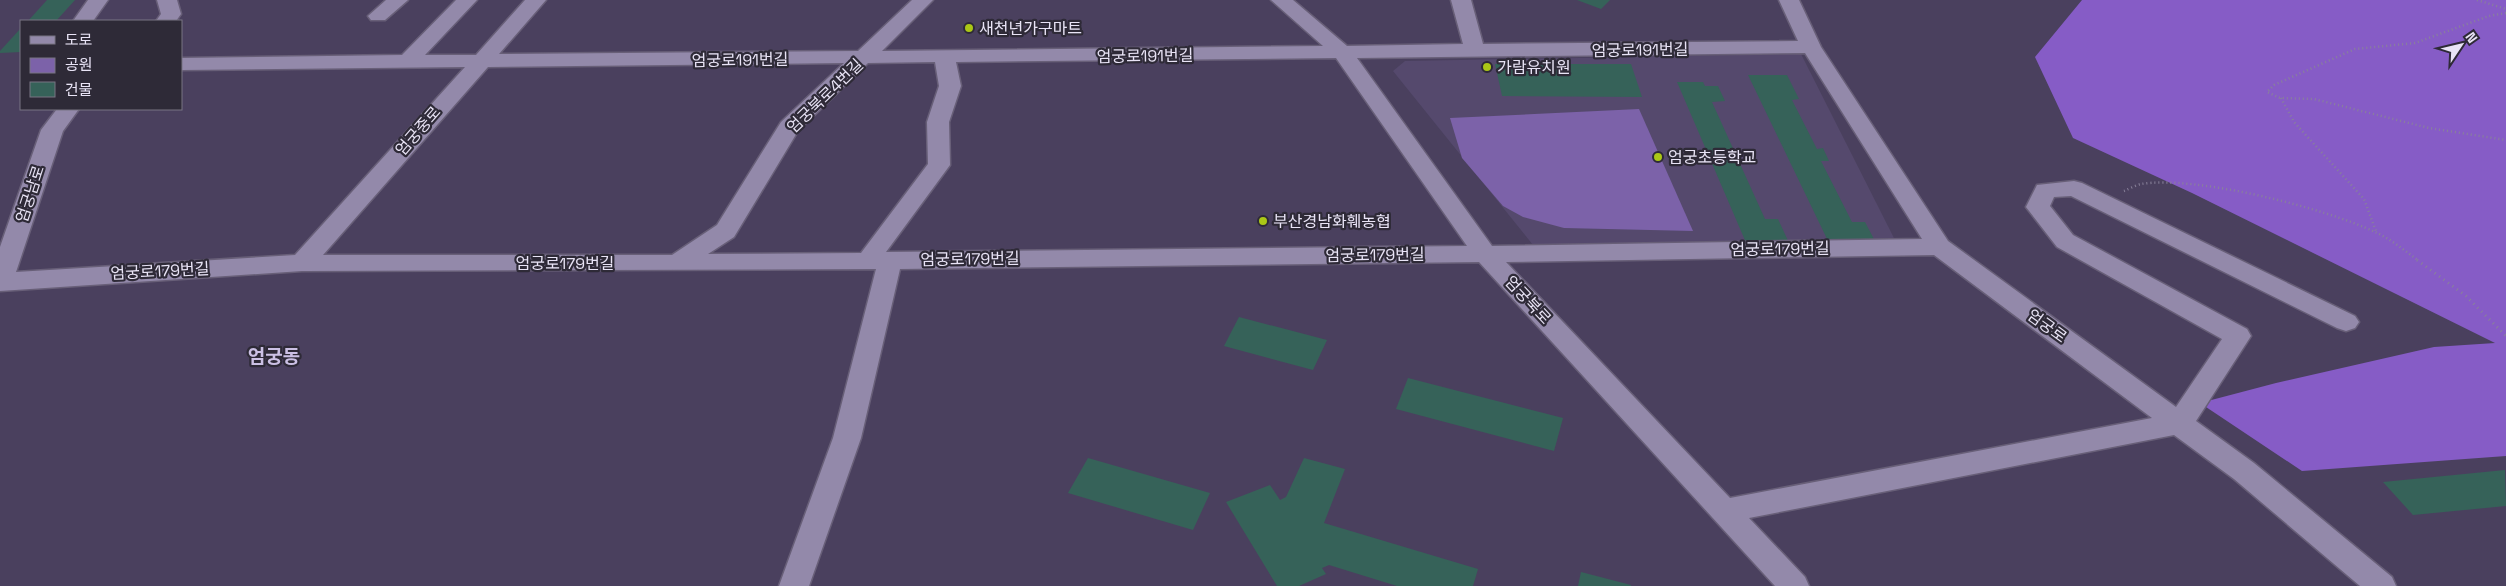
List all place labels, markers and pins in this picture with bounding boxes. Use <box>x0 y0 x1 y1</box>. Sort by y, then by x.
place label: 새천년가구마트 <box>979 18 1082 39</box>
marker: 새천년가구마트 <box>963 22 975 34</box>
place label: 가람유치원 <box>1497 57 1571 78</box>
marker: 가람유치원 <box>1481 61 1493 73</box>
place label: 엄궁초등학교 <box>1668 147 1756 168</box>
marker: 엄궁초등학교 <box>1652 151 1664 163</box>
place label: 부산경남화훼농협 <box>1273 211 1391 232</box>
marker: 부산경남화훼농협 <box>1257 215 1269 227</box>

